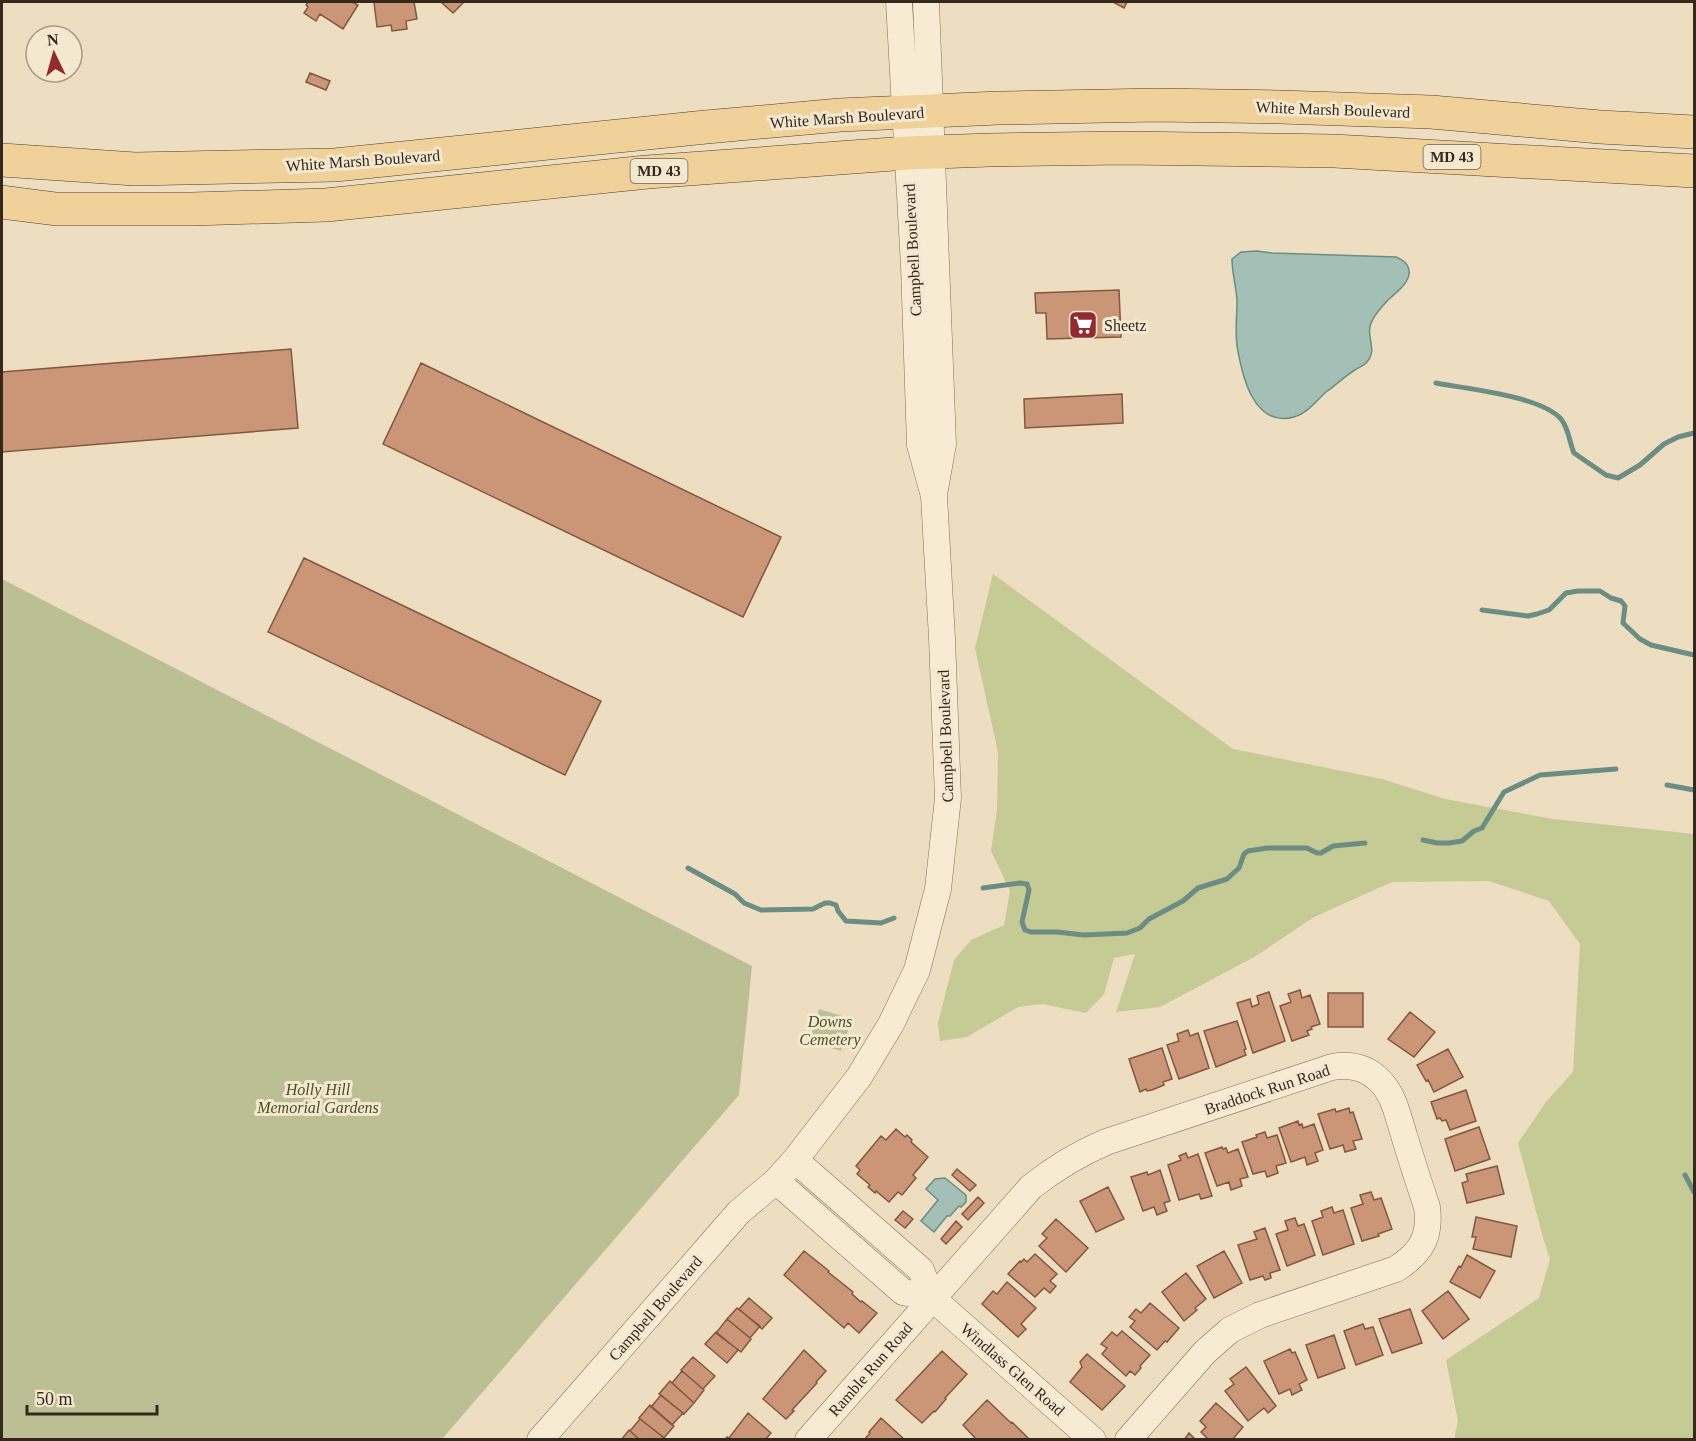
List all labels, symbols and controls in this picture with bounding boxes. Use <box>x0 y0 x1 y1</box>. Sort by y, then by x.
north arrow <box>24 24 84 84</box>
text: N <box>46 31 60 49</box>
street label: White Marsh Boulevard <box>1255 98 1411 121</box>
street label: White Marsh Boulevard <box>769 104 925 131</box>
road number: MD 43 <box>1424 145 1480 169</box>
street label: White Marsh Boulevard <box>285 147 441 174</box>
road number: MD 43 <box>630 159 688 183</box>
street label: Campbell Boulevard <box>901 183 925 317</box>
supermarket icon: Sheetz <box>1067 309 1099 341</box>
place label: Sheetz <box>1104 317 1147 334</box>
street label: Campbell Boulevard <box>935 669 957 803</box>
park label: Downs Cemetery <box>799 1013 862 1049</box>
street label: Braddock Run Road <box>1202 1061 1332 1118</box>
park label: Holly Hill Memorial Gardens <box>256 1081 379 1116</box>
street label: Campbell Boulevard <box>605 1253 706 1365</box>
street label: Ramble Run Road <box>825 1319 916 1420</box>
street label: Windlass Glen Road <box>957 1320 1068 1419</box>
scale bar <box>27 1378 158 1416</box>
text: 50 m <box>36 1389 73 1409</box>

